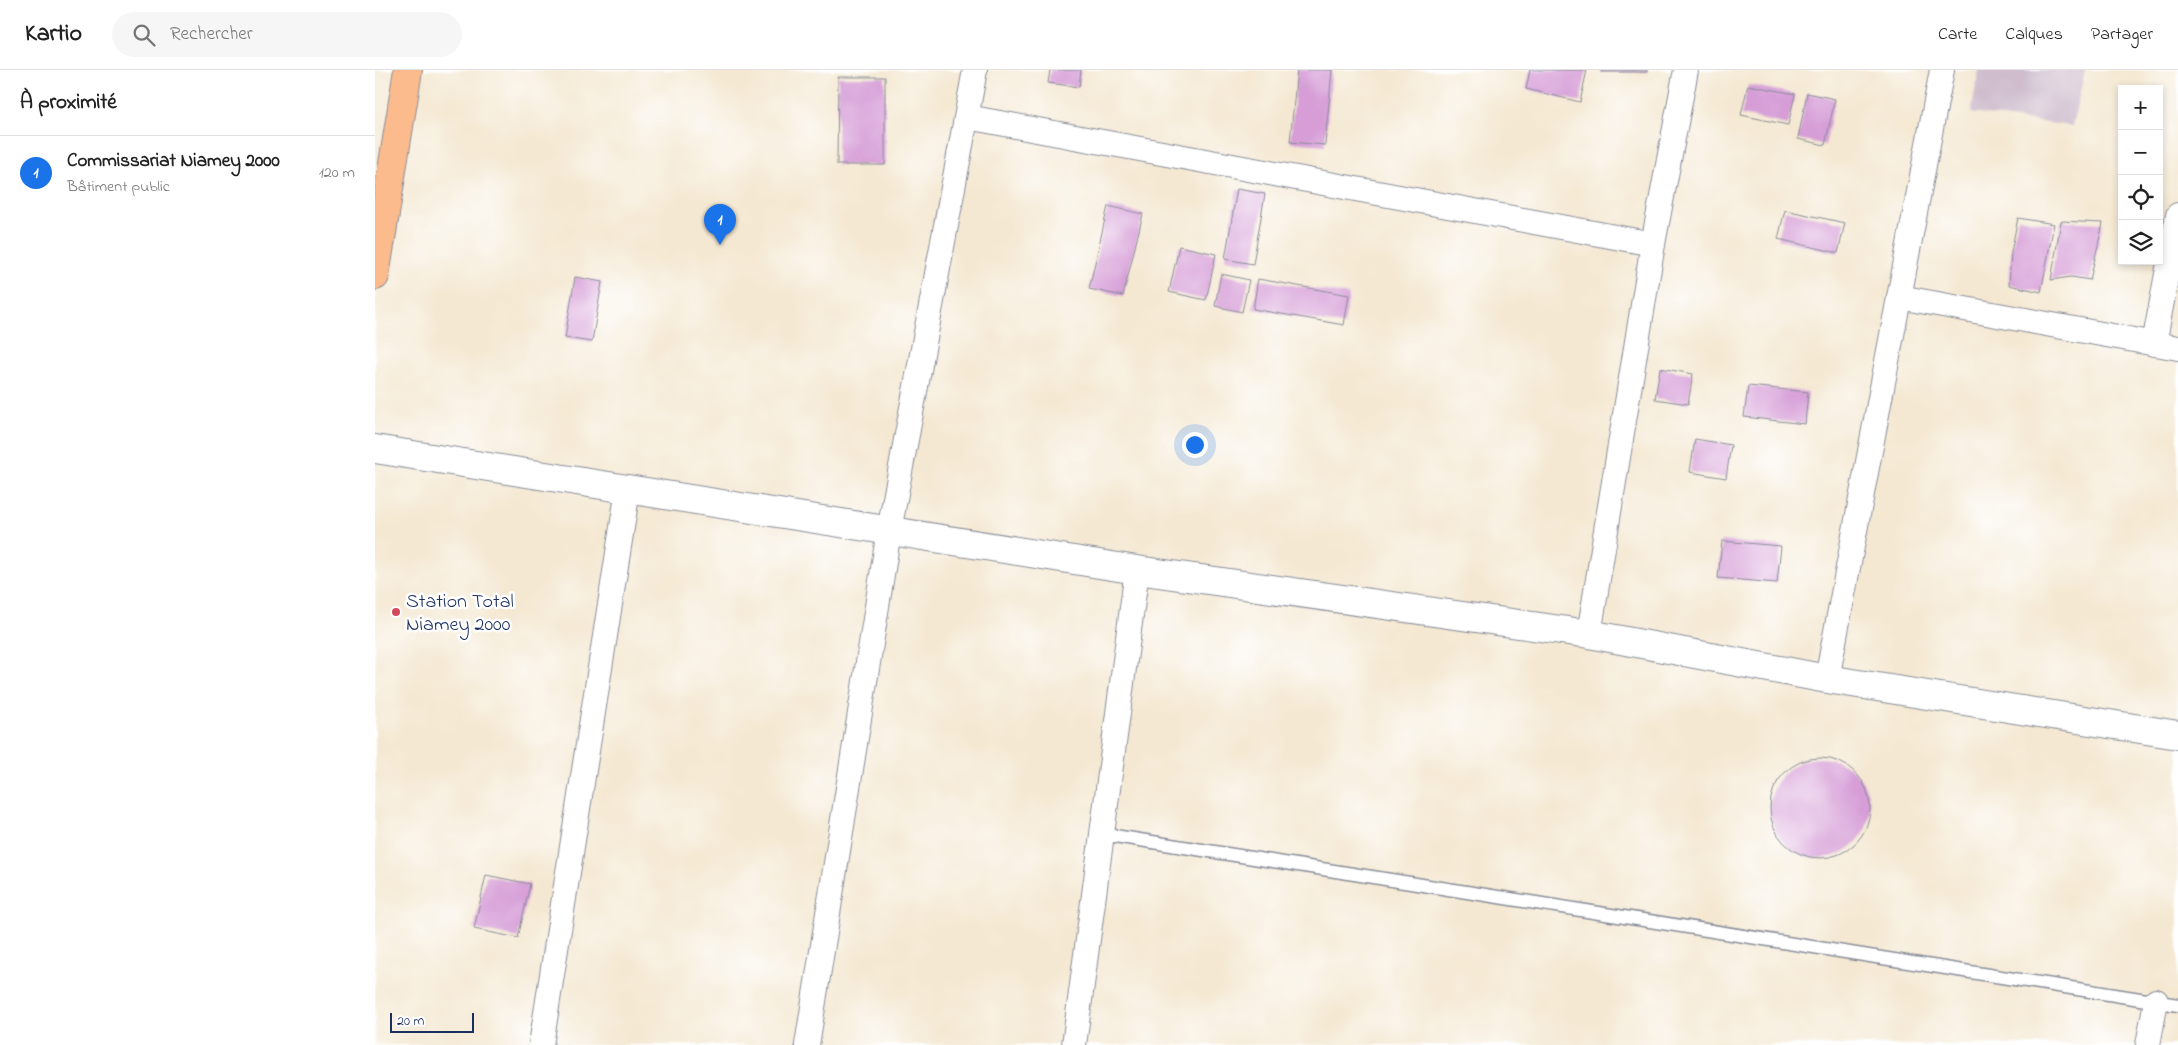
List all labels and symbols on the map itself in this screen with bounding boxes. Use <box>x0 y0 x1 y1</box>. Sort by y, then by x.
pin: 1 <box>704 204 736 245</box>
your location <box>1182 432 1208 458</box>
place label: Station Total Niamey 2000 <box>406 588 514 640</box>
marker: Station Total Niamey 2000 <box>390 606 402 618</box>
scale bar <box>390 1010 474 1033</box>

